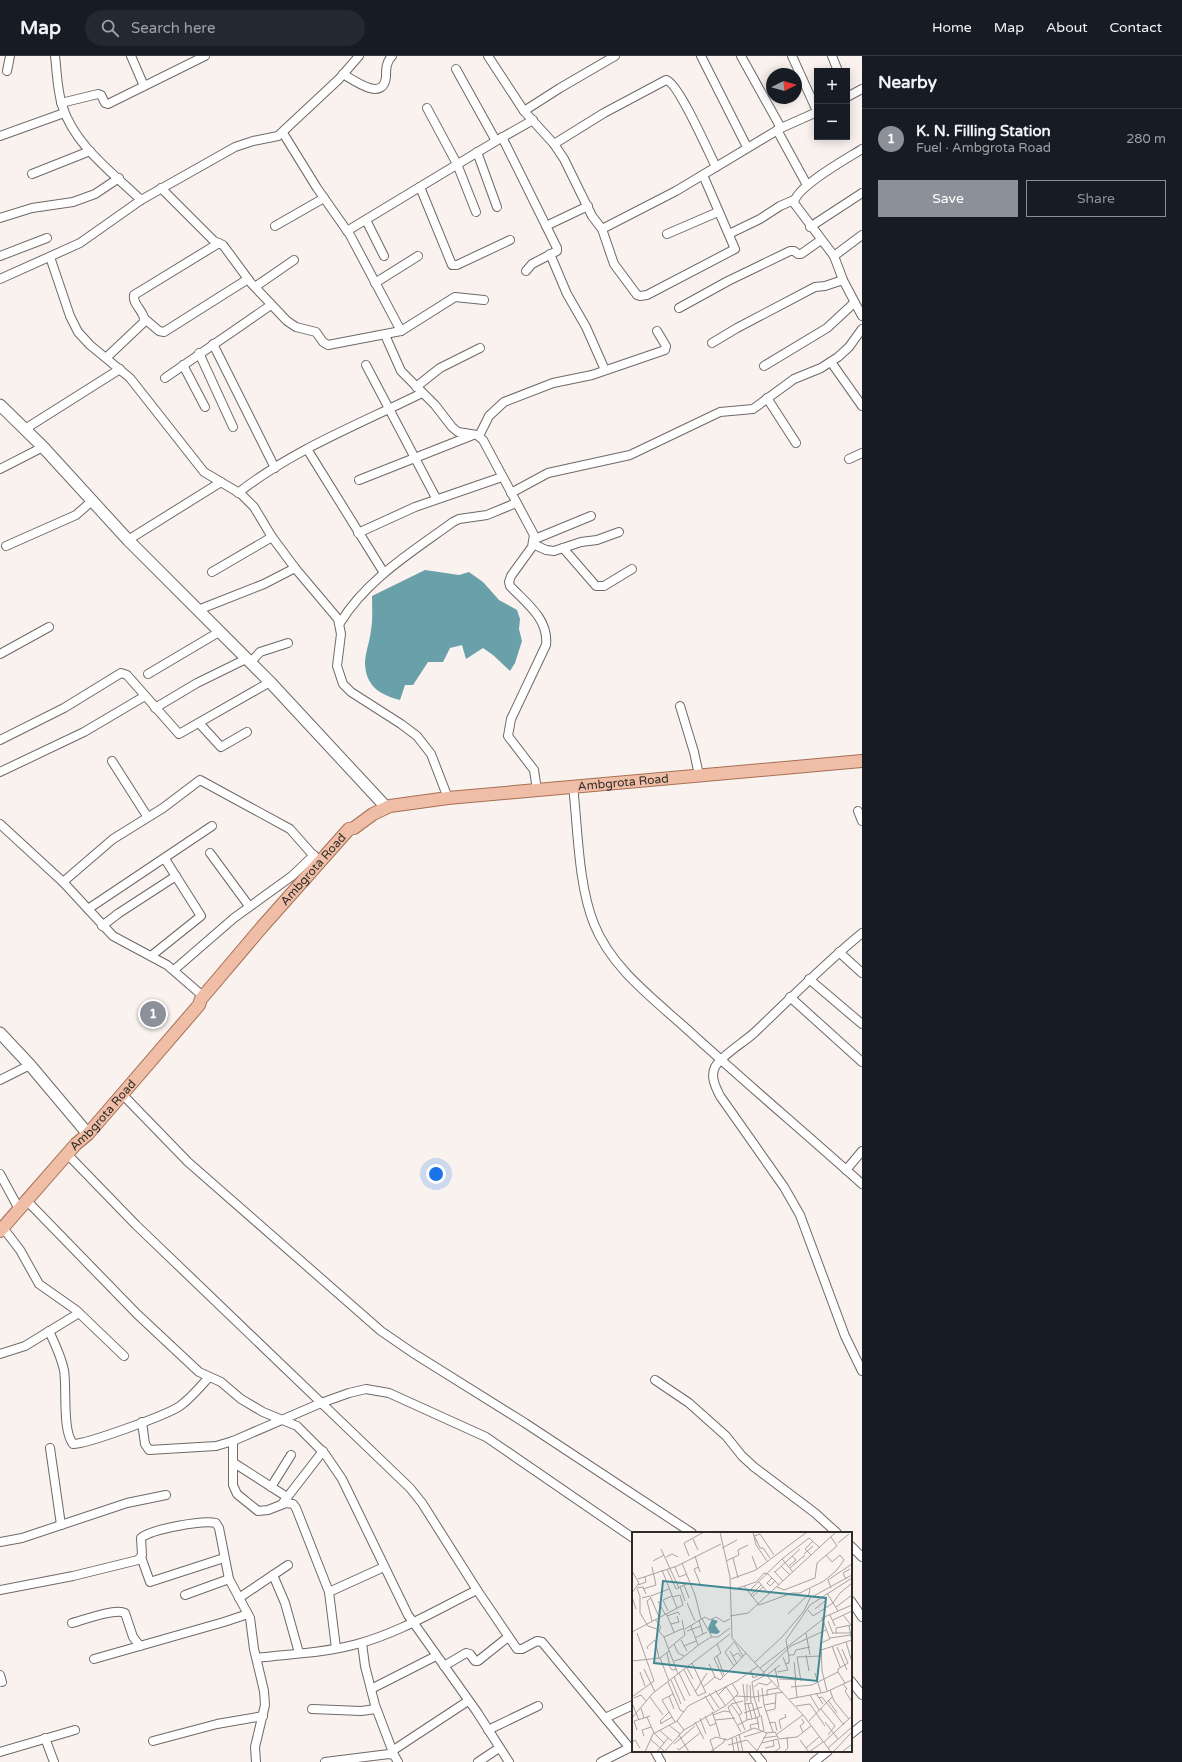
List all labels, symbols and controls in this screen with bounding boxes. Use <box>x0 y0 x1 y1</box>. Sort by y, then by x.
search box <box>85 10 365 46</box>
text: Map <box>20 17 61 39</box>
icon: search <box>99 17 121 39</box>
text: Search here <box>131 19 215 37</box>
text: Home <box>932 19 972 36</box>
text: Map <box>994 19 1024 36</box>
text: About <box>1046 19 1088 36</box>
text: Contact <box>1110 19 1162 36</box>
north arrow <box>766 68 802 104</box>
map controls <box>814 68 850 140</box>
button: + <box>814 68 850 104</box>
text: Nearby <box>878 72 937 93</box>
button: − <box>814 104 850 140</box>
text: K. N. Filling Station <box>916 122 1051 140</box>
text: 1 <box>887 131 895 147</box>
text: 280 m <box>1126 131 1166 147</box>
text: Fuel · Ambgrota Road <box>916 140 1051 156</box>
button: Save <box>878 180 1018 217</box>
button: Share <box>1026 180 1166 217</box>
street label: Ambgrota Road <box>577 771 669 793</box>
street label: Ambgrota Road <box>278 831 349 908</box>
pin: 1 <box>140 999 166 1029</box>
street label: Ambgrota Road <box>67 1077 139 1153</box>
your location <box>426 1164 446 1184</box>
inset map <box>632 1532 852 1752</box>

